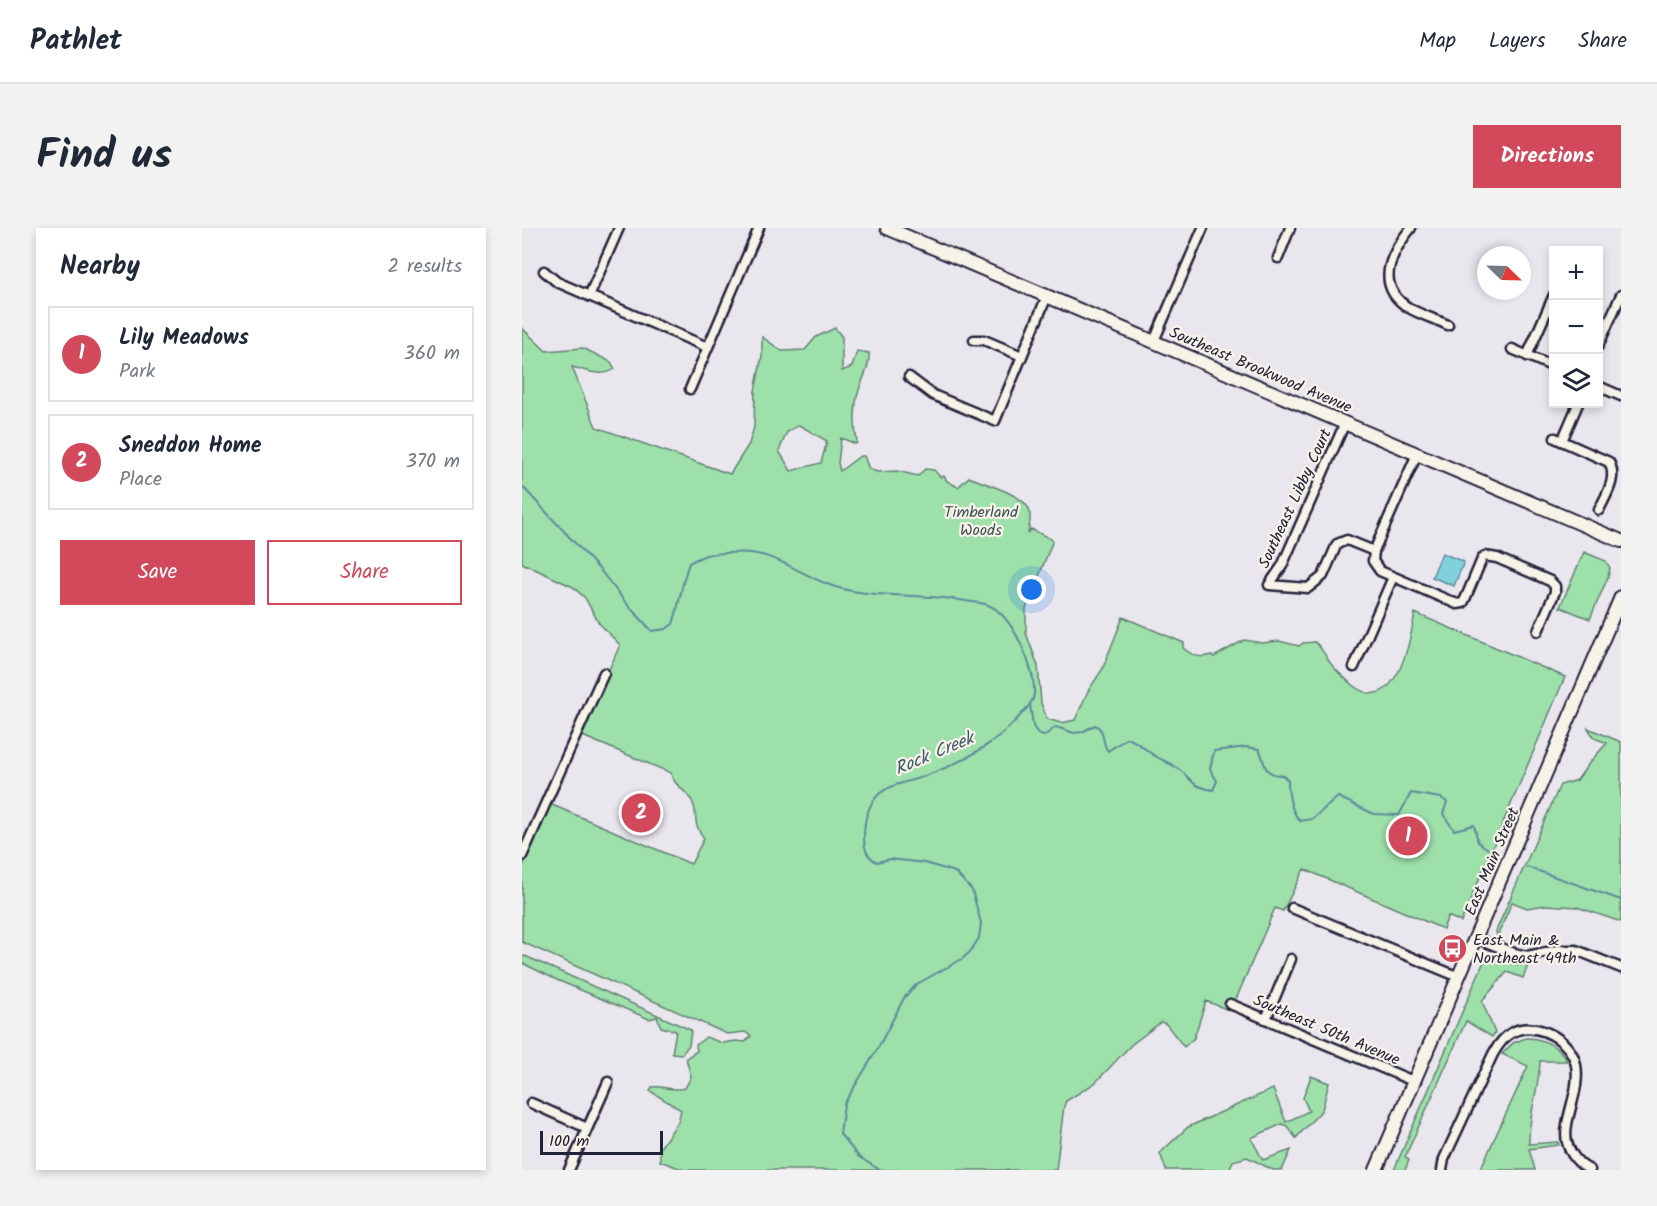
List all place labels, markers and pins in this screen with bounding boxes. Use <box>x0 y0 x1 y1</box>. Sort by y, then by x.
pin: 2 <box>622 790 660 836</box>
pin: 1 <box>1388 814 1428 858</box>
place label: East Main & Northeast 49th <box>1473 928 1577 971</box>
bus stop icon: East Main & Northeast 49th <box>1436 932 1468 964</box>

